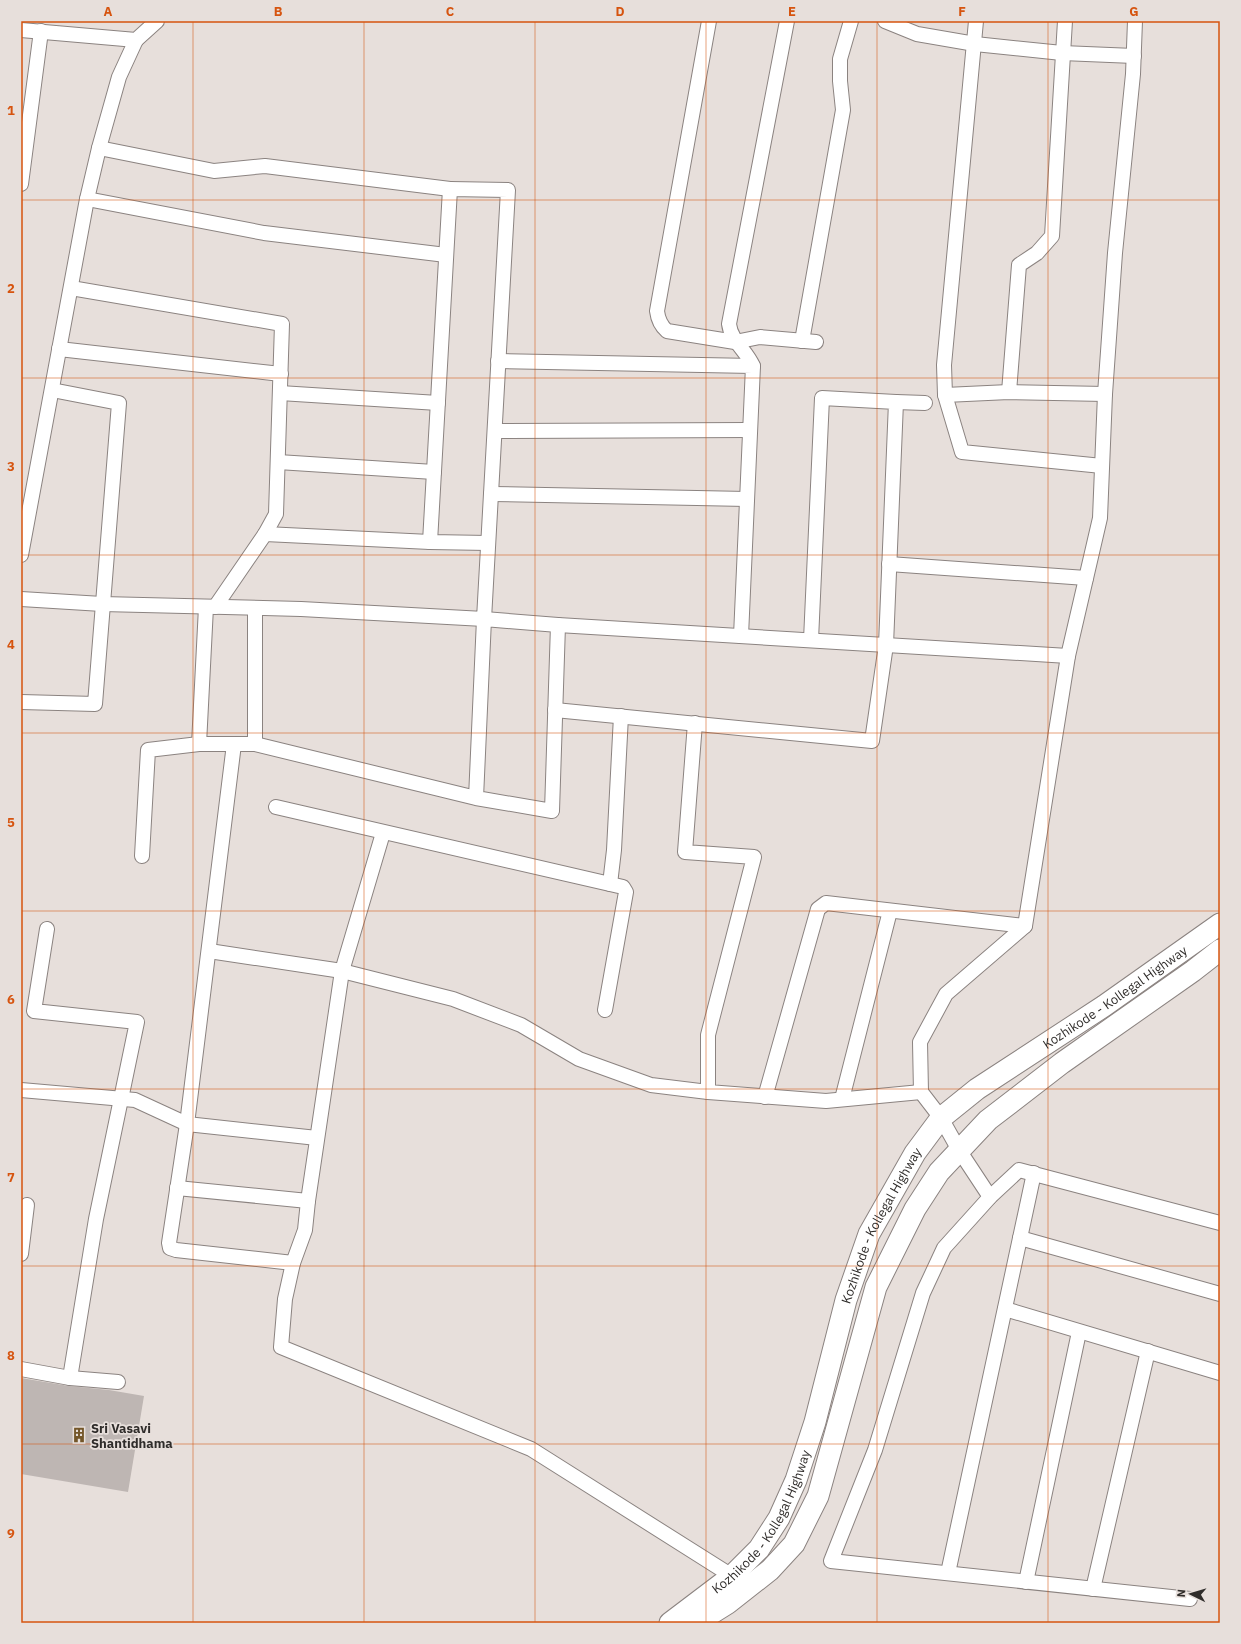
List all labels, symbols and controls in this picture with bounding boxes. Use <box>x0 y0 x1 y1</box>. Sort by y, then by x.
text: A <box>104 3 113 20</box>
text: B <box>274 3 283 20</box>
text: C <box>446 3 455 20</box>
text: D <box>615 3 625 20</box>
text: E <box>788 3 796 20</box>
text: F <box>958 3 966 20</box>
text: G <box>1129 3 1139 20</box>
text: 1 <box>7 102 15 119</box>
text: 2 <box>7 280 15 297</box>
text: 3 <box>7 458 15 475</box>
text: 4 <box>7 636 15 653</box>
text: 5 <box>7 814 15 831</box>
street label: Kozhikode - Kollegal Highway <box>1039 941 1191 1052</box>
text: 6 <box>7 991 15 1008</box>
street label: Kozhikode - Kollegal Highway <box>837 1143 925 1306</box>
text: 7 <box>7 1169 15 1186</box>
text: 8 <box>7 1347 15 1364</box>
place label: Sri Vasavi Shantidhama <box>91 1420 173 1452</box>
building icon: Sri Vasavi Shantidhama <box>70 1426 88 1444</box>
street label: Kozhikode - Kollegal Highway <box>708 1447 814 1597</box>
text: 9 <box>7 1525 15 1542</box>
north arrow <box>1171 1574 1211 1614</box>
text: N <box>1174 1589 1188 1598</box>

